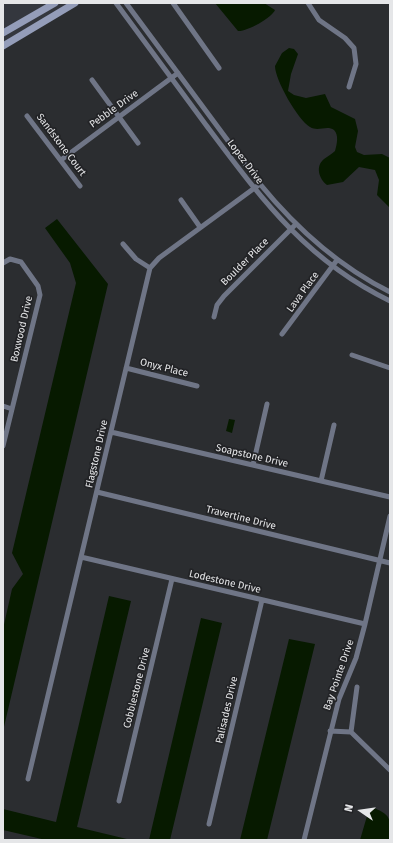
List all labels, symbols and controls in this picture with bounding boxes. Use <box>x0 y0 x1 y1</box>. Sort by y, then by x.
street label: Pebble Drive <box>87 87 141 131</box>
street label: Sandstone Court <box>34 111 88 179</box>
street label: Lopez Drive <box>224 137 266 187</box>
street label: Boulder Place <box>219 236 271 288</box>
street label: Lava Place <box>284 269 322 315</box>
street label: Boxwood Drive <box>9 295 35 363</box>
street label: Onyx Place <box>139 356 189 380</box>
street label: Flagstone Drive <box>83 419 111 489</box>
street label: Soapstone Drive <box>215 442 289 470</box>
street label: Travertine Drive <box>205 504 277 532</box>
street label: Lodestone Drive <box>188 568 262 596</box>
street label: Bay Pointe Drive <box>321 638 357 712</box>
street label: Cobblestone Drive <box>121 646 153 730</box>
street label: Palisades Drive <box>213 675 241 745</box>
north arrow <box>341 791 381 831</box>
text: N <box>342 803 356 813</box>

